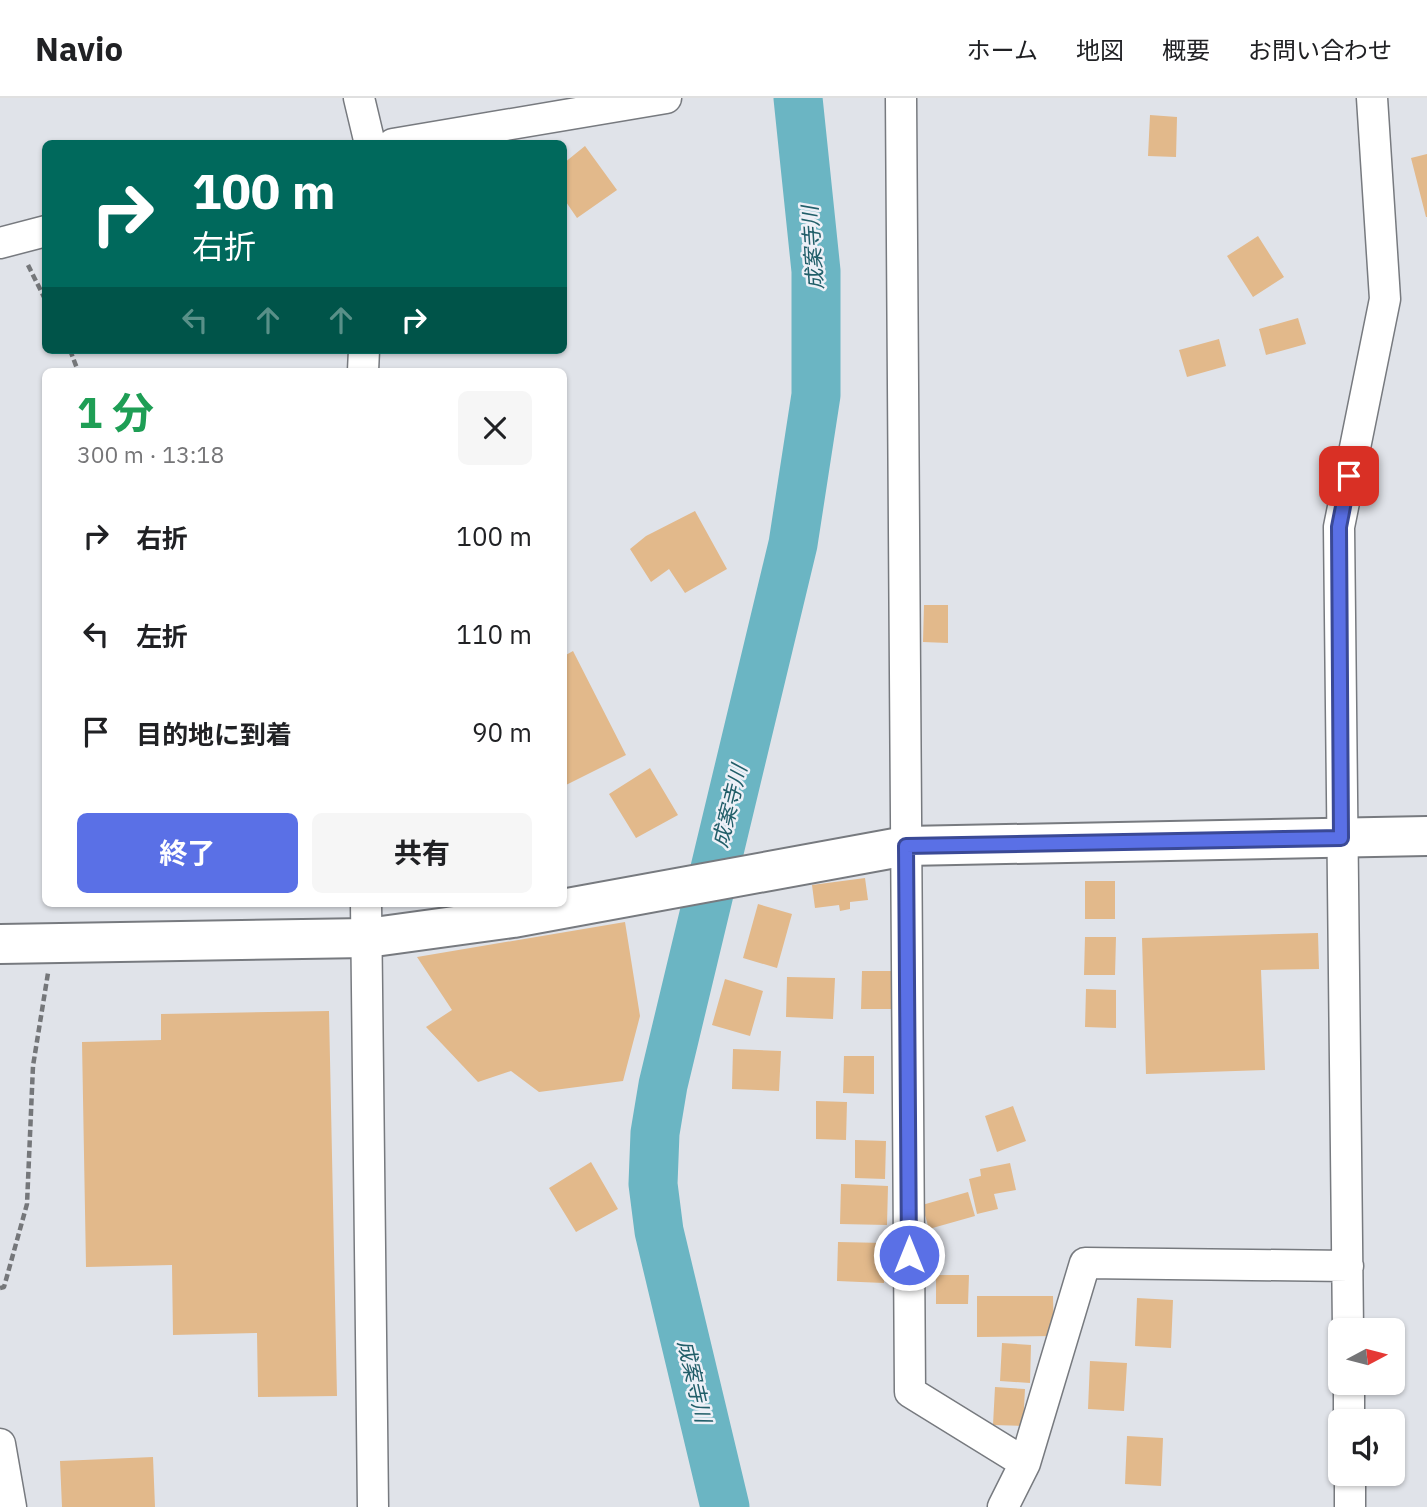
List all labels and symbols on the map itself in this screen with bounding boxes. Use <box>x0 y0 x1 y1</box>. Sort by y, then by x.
water label: 成案寺川 <box>795 203 829 291</box>
pin <box>1319 446 1379 506</box>
water label: 成案寺川 <box>705 760 753 850</box>
position arrow <box>872 1218 946 1292</box>
north arrow <box>1328 1318 1405 1395</box>
water label: 成案寺川 <box>672 1337 719 1427</box>

